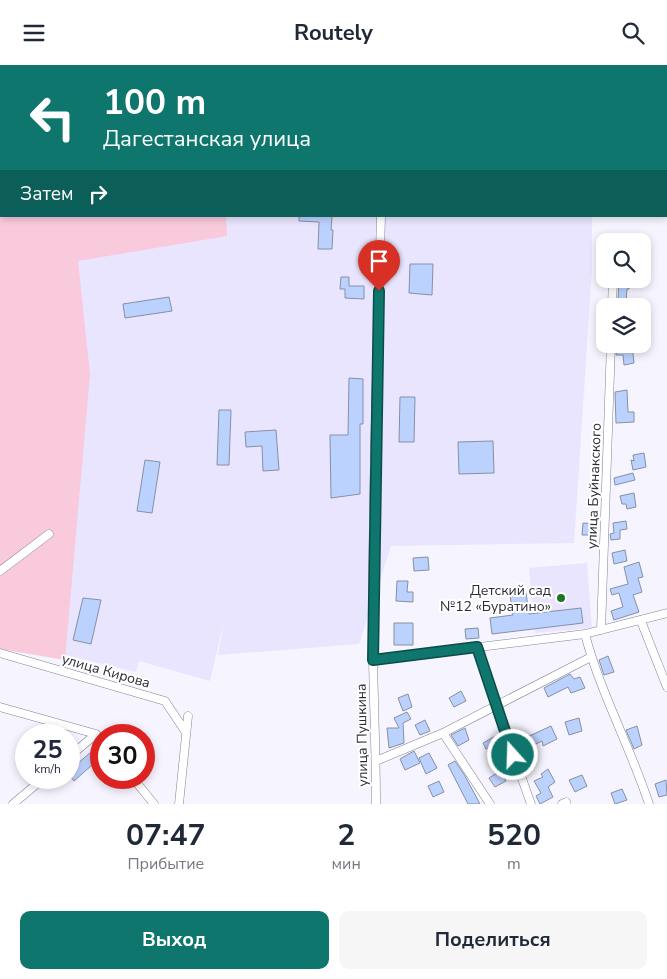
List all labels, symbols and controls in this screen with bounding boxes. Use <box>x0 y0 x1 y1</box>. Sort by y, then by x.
text: Routely <box>294 18 373 48</box>
icon: menu <box>20 19 48 47</box>
icon: search <box>619 19 647 47</box>
text: 100 m <box>103 79 206 126</box>
icon: left <box>20 85 85 150</box>
text: Дагестанская улица <box>103 124 311 154</box>
icon: right <box>84 180 112 208</box>
text: Затем <box>20 181 74 207</box>
map controls <box>596 233 651 353</box>
button: search <box>596 233 651 288</box>
pin <box>358 240 400 291</box>
icon: arrive <box>365 247 393 275</box>
button: layers <box>596 298 651 353</box>
street label: улица Буйнакского <box>582 422 606 550</box>
place label: Детский сад №12 «Буратино» <box>440 581 551 616</box>
marker: Детский сад №12 «Буратино» <box>555 592 567 604</box>
street label: улица Кирова <box>60 649 152 693</box>
street label: улица Пушкина <box>352 683 372 787</box>
speed limit sign: 30 <box>90 724 155 789</box>
position arrow <box>486 728 538 780</box>
text: 25 <box>32 733 63 767</box>
text: km/h <box>34 761 61 777</box>
text: 07:47 <box>126 815 206 856</box>
text: 2 <box>337 815 355 856</box>
text: 520 <box>487 815 541 856</box>
text: Прибытие <box>127 853 204 875</box>
text: мин <box>332 853 361 875</box>
text: m <box>507 853 521 875</box>
button: Выход <box>20 911 329 969</box>
button: Поделиться <box>339 911 647 969</box>

